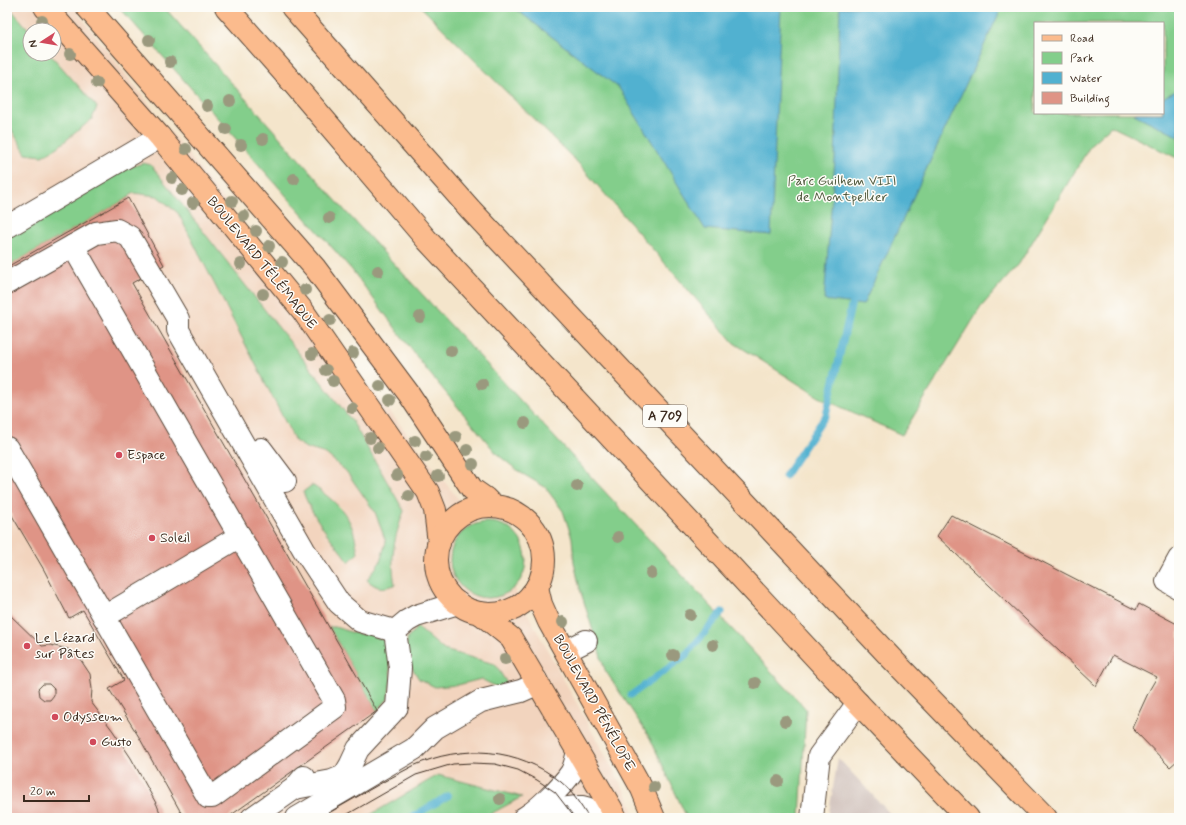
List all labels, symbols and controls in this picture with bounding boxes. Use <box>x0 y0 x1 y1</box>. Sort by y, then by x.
north arrow <box>22 22 62 62</box>
legend <box>1034 22 1164 114</box>
text: Road <box>1070 31 1094 47</box>
text: N <box>26 39 41 49</box>
text: Park <box>1070 51 1094 67</box>
text: Water <box>1070 71 1102 87</box>
text: Building <box>1070 91 1110 108</box>
park label: Parc Guilhem VIII de Montpellier <box>787 172 897 206</box>
street label: BOULEVARD TÉLÉMAQUE <box>203 193 321 333</box>
road number: A 709 <box>643 405 687 427</box>
place label: Espace <box>127 446 166 464</box>
marker: Espace <box>114 450 124 460</box>
place label: Soleil <box>160 529 190 547</box>
marker: Soleil <box>147 533 157 543</box>
place label: Le Lézard sur Pâtes <box>35 629 95 663</box>
street label: BOULEVARD PÉNÉLOPE <box>549 632 639 775</box>
marker: Le Lézard sur Pâtes <box>22 641 32 651</box>
place label: Odysseum <box>63 708 123 726</box>
marker: Odysseum <box>50 712 60 722</box>
place label: Gusto <box>101 733 132 751</box>
marker: Gusto <box>88 737 98 747</box>
scale bar <box>24 777 89 803</box>
text: 20 m <box>30 784 56 800</box>

